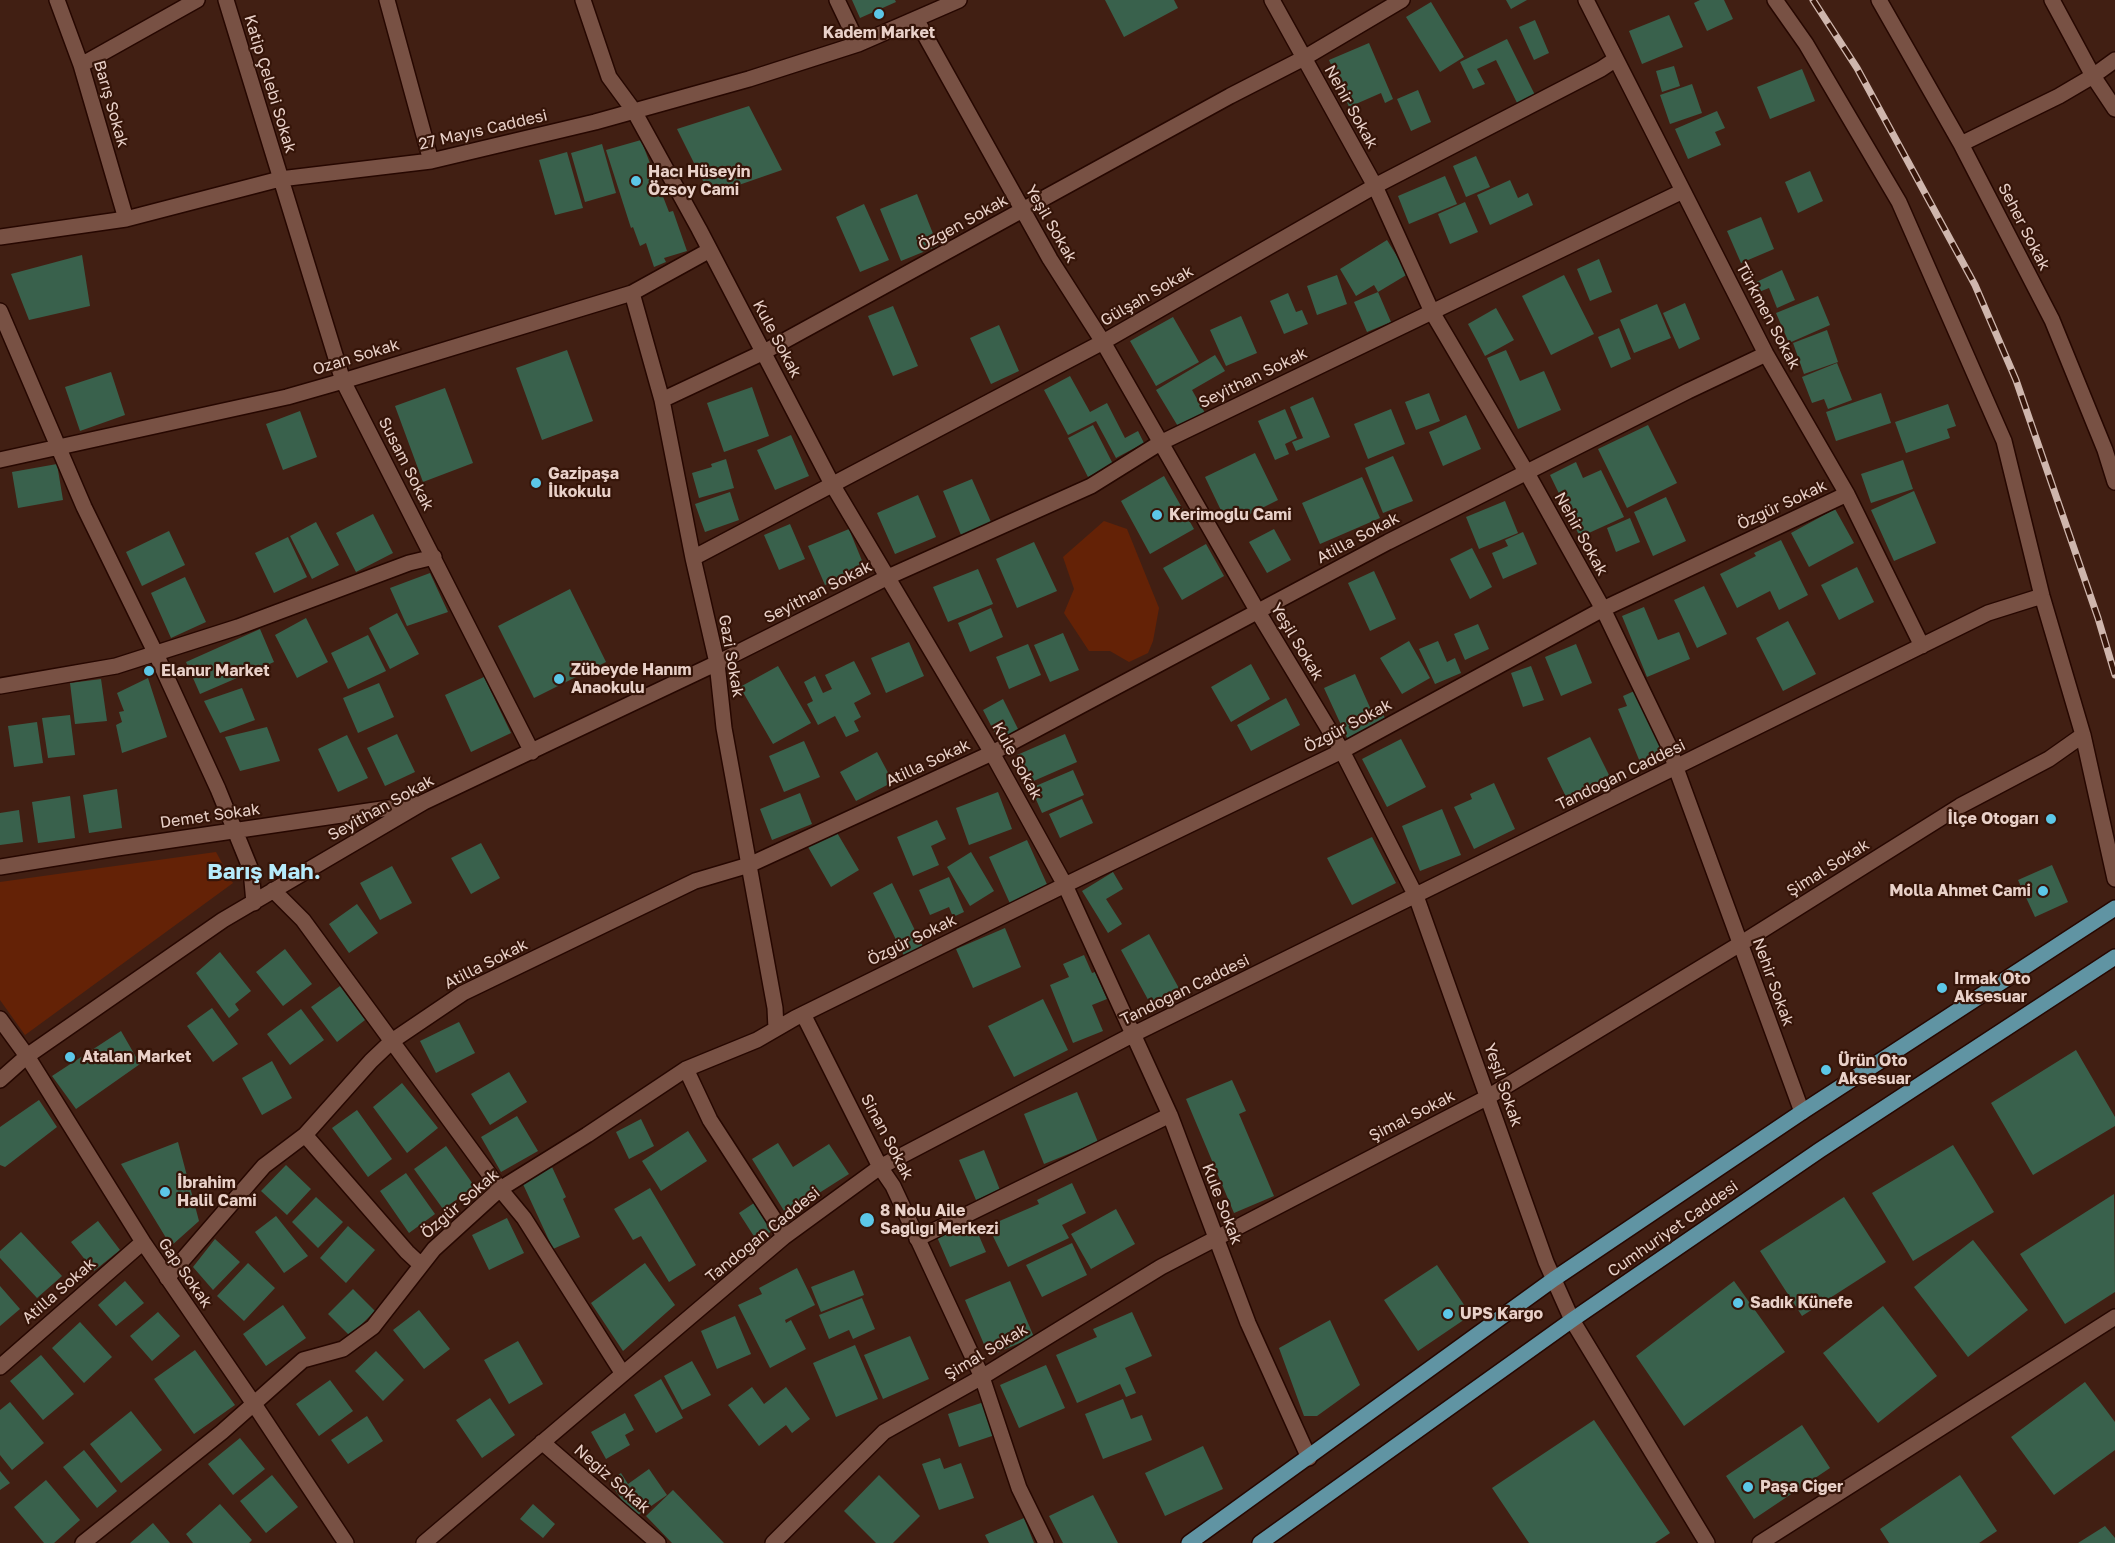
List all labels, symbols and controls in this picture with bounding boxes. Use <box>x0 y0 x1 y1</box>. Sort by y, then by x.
marker: Kadem Market <box>872 7 886 21</box>
street label: Katip Çelebi Sokak <box>240 13 300 155</box>
place label: Kadem Market <box>823 23 935 43</box>
street label: Barış Sokak <box>89 58 133 150</box>
street label: Nehir Sokak <box>1320 62 1382 152</box>
street label: 27 Mayıs Caddesi <box>417 106 549 154</box>
place label: Hacı Hüseyin Özsoy Cami <box>648 162 750 200</box>
marker: Hacı Hüseyin Özsoy Cami <box>629 174 643 188</box>
street label: Seher Sokak <box>1994 180 2054 274</box>
street label: Yeşil Sokak <box>1021 182 1081 266</box>
street label: Özgen Sokak <box>915 190 1011 256</box>
street label: Türkmen Sokak <box>1732 259 1804 373</box>
street label: Gülşah Sokak <box>1097 262 1197 330</box>
street label: Kule Sokak <box>748 297 806 381</box>
street label: Ozan Sokak <box>310 335 402 379</box>
street label: Seyithan Sokak <box>1196 343 1310 413</box>
street label: Susam Sokak <box>374 414 438 514</box>
place label: Gazipaşa İlkokulu <box>548 464 619 502</box>
marker: Gazipaşa İlkokulu <box>529 476 543 490</box>
street label: Özgür Sokak <box>1734 476 1830 534</box>
street label: Nehir Sokak <box>1550 489 1612 579</box>
place label: Kerimoğlu Cami <box>1169 505 1292 525</box>
marker: Kerimoğlu Cami <box>1150 508 1164 522</box>
street label: Atilla Sokak <box>1313 508 1403 568</box>
street label: Seyithan Sokak <box>761 557 875 627</box>
street label: Yeşil Sokak <box>1266 600 1328 684</box>
street label: Gazi Sokak <box>714 613 748 699</box>
place label: Zübeyde Hanım Anaokulu <box>571 660 692 698</box>
place label: Elanur Market <box>161 661 270 681</box>
marker: Elanur Market <box>142 664 156 678</box>
marker: Zübeyde Hanım Anaokulu <box>552 672 566 686</box>
street label: Özgür Sokak <box>1301 695 1395 757</box>
street label: Kule Sokak <box>988 719 1046 803</box>
street label: Atilla Sokak <box>883 735 973 791</box>
street label: Tandoğan Caddesi <box>1553 735 1689 815</box>
street label: Seyithan Sokak <box>325 771 437 845</box>
street label: Demet Sokak <box>159 799 261 833</box>
place label: İlçe Otogarı <box>1948 809 2039 829</box>
marker: İlçe Otogarı <box>2044 812 2058 826</box>
street label: Şimal Sokak <box>1783 835 1873 901</box>
district label: Barış Mah. <box>207 859 321 885</box>
place label: Molla Ahmet Cami <box>1889 881 2031 901</box>
marker: Molla Ahmet Cami <box>2036 884 2050 898</box>
street label: Özgür Sokak <box>864 910 960 970</box>
street label: Atilla Sokak <box>441 935 531 993</box>
street label: Nehir Sokak <box>1748 935 1798 1029</box>
street label: Tandoğan Caddesi <box>1117 950 1253 1030</box>
place label: Irmak Oto Aksesuar <box>1954 969 2031 1007</box>
marker: Irmak Oto Aksesuar <box>1935 981 1949 995</box>
street label: Yeşil Sokak <box>1480 1041 1526 1129</box>
place label: Atalan Market <box>82 1047 191 1067</box>
marker: Atalan Market <box>63 1050 77 1064</box>
place label: Ürün Oto Aksesuar <box>1838 1051 1911 1089</box>
marker: Ürün Oto Aksesuar <box>1819 1063 1833 1077</box>
street label: Şimal Sokak <box>1366 1086 1458 1146</box>
street label: Sinan Sokak <box>856 1091 918 1183</box>
street label: Kule Sokak <box>1198 1161 1246 1247</box>
street label: Özgür Sokak <box>417 1165 503 1243</box>
place label: İbrahim Halil Cami <box>177 1173 257 1211</box>
street label: Cumhuriyet Caddesi <box>1604 1177 1742 1281</box>
street label: Tandoğan Caddesi <box>702 1183 824 1287</box>
marker: İbrahim Halil Cami <box>158 1185 172 1199</box>
place label: 8 Nolu Aile Sağlığı Merkezi <box>880 1201 999 1239</box>
marker: 8 Nolu Aile Sağlığı Merkezi <box>858 1211 876 1229</box>
street label: Gap Sokak <box>154 1234 216 1312</box>
street label: Atilla Sokak <box>18 1254 100 1328</box>
place label: Sadık Künefe <box>1750 1293 1853 1313</box>
marker: Sadık Künefe <box>1731 1296 1745 1310</box>
place label: UPS Kargo <box>1460 1304 1543 1324</box>
marker: UPS Kargo <box>1441 1307 1455 1321</box>
street label: Şimal Sokak <box>941 1320 1031 1384</box>
street label: Negiz Sokak <box>570 1441 654 1517</box>
place label: Paşa Ciğer <box>1760 1477 1843 1497</box>
marker: Paşa Ciğer <box>1741 1480 1755 1494</box>

